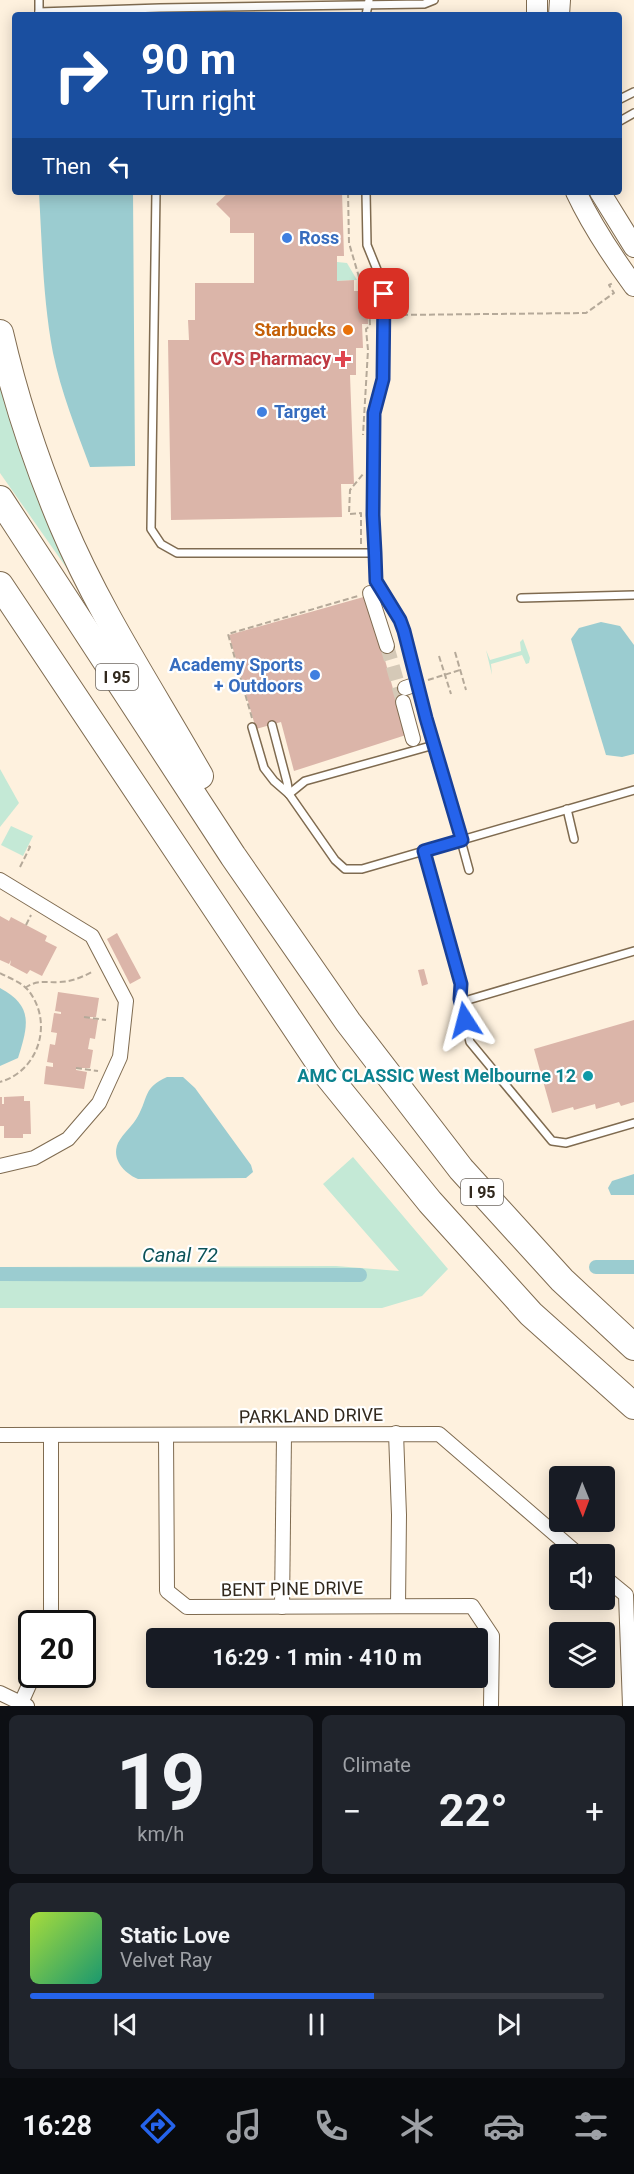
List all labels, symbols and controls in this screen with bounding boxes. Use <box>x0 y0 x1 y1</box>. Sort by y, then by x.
text: 90 m <box>141 35 236 84</box>
icon: right <box>42 36 120 114</box>
text: Turn right <box>141 85 256 117</box>
icon: left <box>103 150 136 183</box>
text: Then <box>42 154 91 179</box>
place label: Ross <box>299 227 339 248</box>
marker: Ross <box>280 231 294 245</box>
pin <box>358 268 409 319</box>
icon: arrive <box>367 277 400 310</box>
place label: Starbucks <box>254 319 336 340</box>
marker: Starbucks <box>341 323 355 337</box>
place label: CVS Pharmacy <box>210 348 332 369</box>
marker: CVS Pharmacy <box>336 352 350 366</box>
place label: Target <box>274 401 326 422</box>
marker: Target <box>255 405 269 419</box>
place label: Academy Sports + Outdoors <box>169 654 303 696</box>
road number: I 95 <box>96 664 138 690</box>
marker: Academy Sports + Outdoors <box>308 668 322 682</box>
position arrow <box>433 988 497 1052</box>
place label: AMC CLASSIC West Melbourne 12 <box>297 1065 576 1086</box>
marker: AMC CLASSIC West Melbourne 12 <box>581 1069 595 1083</box>
road number: I 95 <box>461 1179 503 1205</box>
water label: Canal 72 <box>142 1243 218 1267</box>
street label: PARKLAND DRIVE <box>239 1404 383 1427</box>
north arrow <box>549 1466 615 1532</box>
map controls <box>549 1466 615 1688</box>
button: sound <box>549 1544 615 1610</box>
street label: BENT PINE DRIVE <box>221 1577 363 1600</box>
speed limit sign: 20 <box>18 1610 96 1688</box>
button: layers <box>549 1622 615 1688</box>
text: 16:29 · 1 min · 410 m <box>212 1645 422 1670</box>
text: 19 <box>116 1737 206 1828</box>
text: Climate <box>343 1753 411 1777</box>
text: 22° <box>439 1784 508 1837</box>
text: − <box>343 1792 361 1831</box>
text: + <box>585 1792 604 1831</box>
text: km/h <box>137 1822 184 1846</box>
text: Static Love <box>120 1923 230 1948</box>
text: Velvet Ray <box>120 1948 212 1972</box>
icon: previous <box>109 2008 142 2041</box>
icon: pause <box>300 2008 333 2041</box>
icon: next <box>492 2008 525 2041</box>
icon: directions <box>137 2105 179 2147</box>
icon: music <box>223 2105 265 2147</box>
icon: phone <box>310 2105 352 2147</box>
icon: climate <box>396 2105 438 2147</box>
icon: car <box>483 2105 525 2147</box>
icon: filters <box>570 2105 612 2147</box>
text: 16:28 <box>22 2110 92 2142</box>

